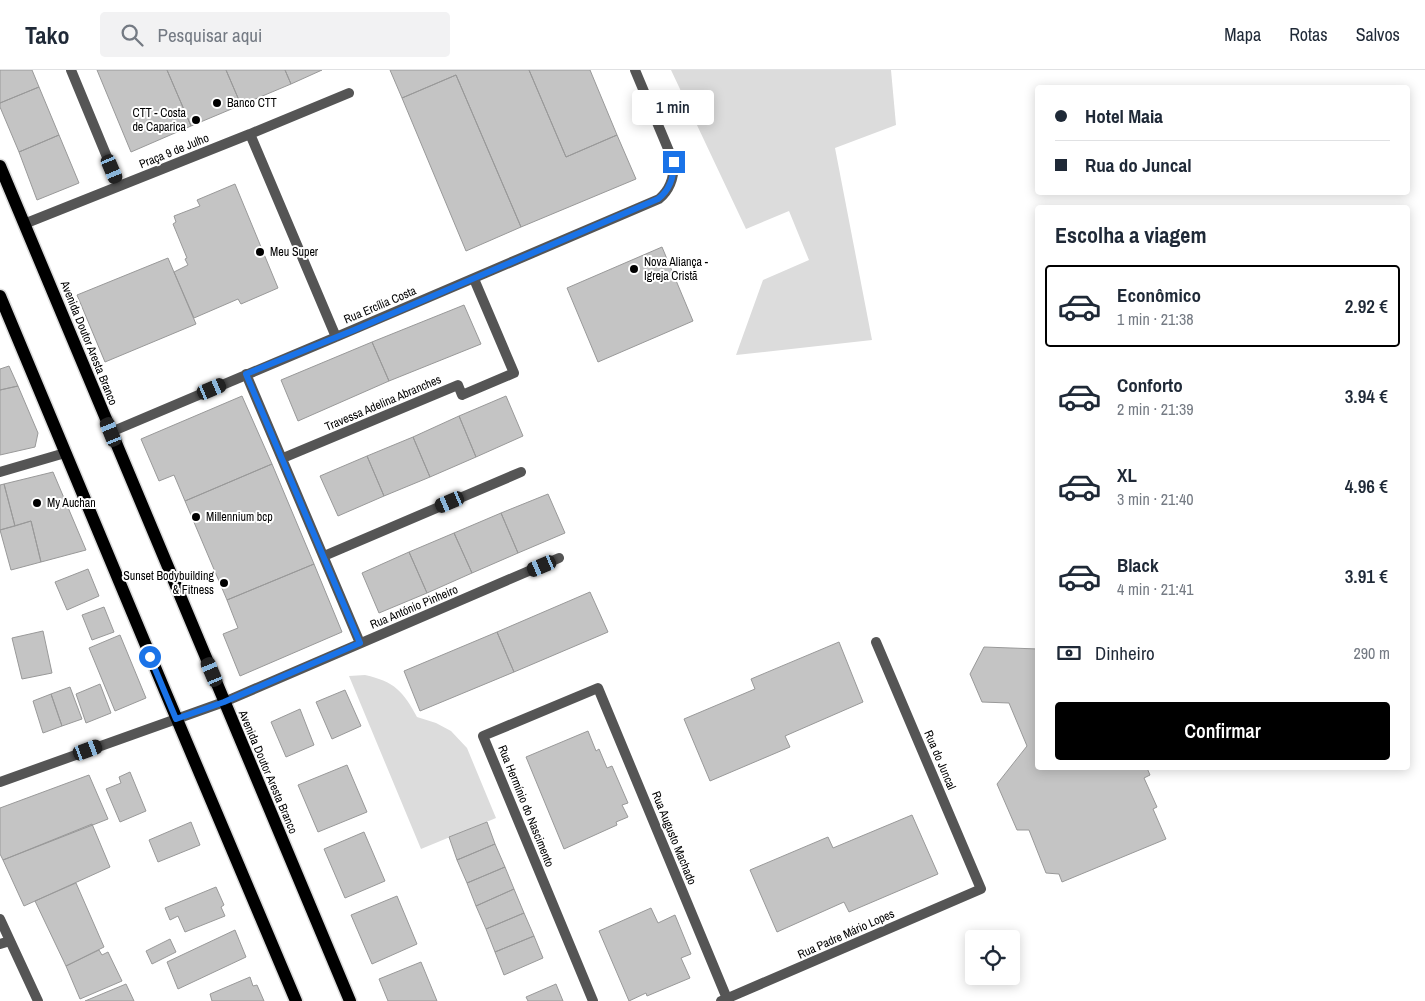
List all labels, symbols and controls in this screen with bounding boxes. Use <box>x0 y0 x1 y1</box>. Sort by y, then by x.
search box <box>100 12 450 57</box>
text: Tako <box>25 19 70 51</box>
icon: search <box>118 21 146 49</box>
text: Pesquisar aqui <box>158 22 262 48</box>
text: Mapa <box>1224 22 1261 47</box>
text: Rotas <box>1289 22 1328 47</box>
text: Salvos <box>1356 22 1400 47</box>
callout: 1 min <box>633 89 715 124</box>
place label: Banco CTT <box>227 95 277 111</box>
text: 1 min <box>656 96 690 118</box>
marker: Banco CTT <box>211 97 223 109</box>
text: Hotel Maia <box>1085 103 1163 129</box>
place label: CTT - Costa de Caparica <box>132 105 187 135</box>
marker: CTT - Costa de Caparica <box>190 114 202 126</box>
street label: Praça 9 de Julho <box>137 130 211 172</box>
route end <box>663 151 685 173</box>
car <box>99 152 124 186</box>
text: Rua do Juncal <box>1085 152 1192 178</box>
text: Escolha a viagem <box>1055 220 1206 250</box>
place label: Meu Super <box>270 244 319 260</box>
marker: Meu Super <box>254 246 266 258</box>
place label: Nova Aliança - Igreja Cristã <box>644 254 709 284</box>
marker: Nova Aliança - Igreja Cristã <box>628 263 640 275</box>
street label: Avenida Doutor Aresta Branco <box>56 278 121 408</box>
street label: Rua Ercília Costa <box>341 282 419 327</box>
text: Econômico <box>1117 282 1201 308</box>
icon: car <box>1057 284 1102 329</box>
text: 2.92 € <box>1345 293 1388 319</box>
text: 1 min · 21:38 <box>1117 308 1194 330</box>
street label: Travessa Adelina Abranches <box>322 371 444 435</box>
text: Conforto <box>1117 372 1183 398</box>
icon: car <box>1057 374 1102 419</box>
car <box>195 376 228 402</box>
text: 3.94 € <box>1345 383 1388 409</box>
text: 2 min · 21:39 <box>1117 398 1194 420</box>
car <box>98 415 123 449</box>
text: XL <box>1117 462 1137 488</box>
icon: car <box>1057 464 1102 509</box>
text: 4.96 € <box>1345 473 1388 499</box>
text: 3 min · 21:40 <box>1117 488 1194 510</box>
car <box>433 489 466 515</box>
place label: My Auchan <box>47 495 96 511</box>
marker: My Auchan <box>31 497 43 509</box>
place label: Millennium bcp <box>206 509 273 525</box>
marker: Millennium bcp <box>190 511 202 523</box>
text: Black <box>1117 552 1159 578</box>
car <box>525 553 558 579</box>
icon: car <box>1057 554 1102 599</box>
text: 3.91 € <box>1345 563 1388 589</box>
place label: Sunset Bodybuilding & Fitness <box>123 568 215 598</box>
marker: Sunset Bodybuilding & Fitness <box>218 577 230 589</box>
text: 4 min · 21:41 <box>1117 578 1194 600</box>
street label: Rua António Pinheiro <box>368 581 460 633</box>
icon: cash <box>1055 639 1083 667</box>
text: Dinheiro <box>1095 640 1155 666</box>
text: 290 m <box>1354 642 1390 664</box>
route start <box>139 646 161 668</box>
car <box>199 655 224 689</box>
button: Confirmar <box>1055 702 1390 760</box>
street label: Avenida Doutor Aresta Branco <box>234 707 301 836</box>
street label: Rua do Juncal <box>920 728 960 792</box>
car <box>71 738 104 762</box>
street label: Rua Hermínio do Nascimento <box>494 743 558 869</box>
street label: Rua Augusto Machado <box>648 789 700 887</box>
street label: Rua Padre Mário Lopes <box>795 905 897 963</box>
map controls <box>965 930 1020 985</box>
button: locate <box>965 930 1020 985</box>

